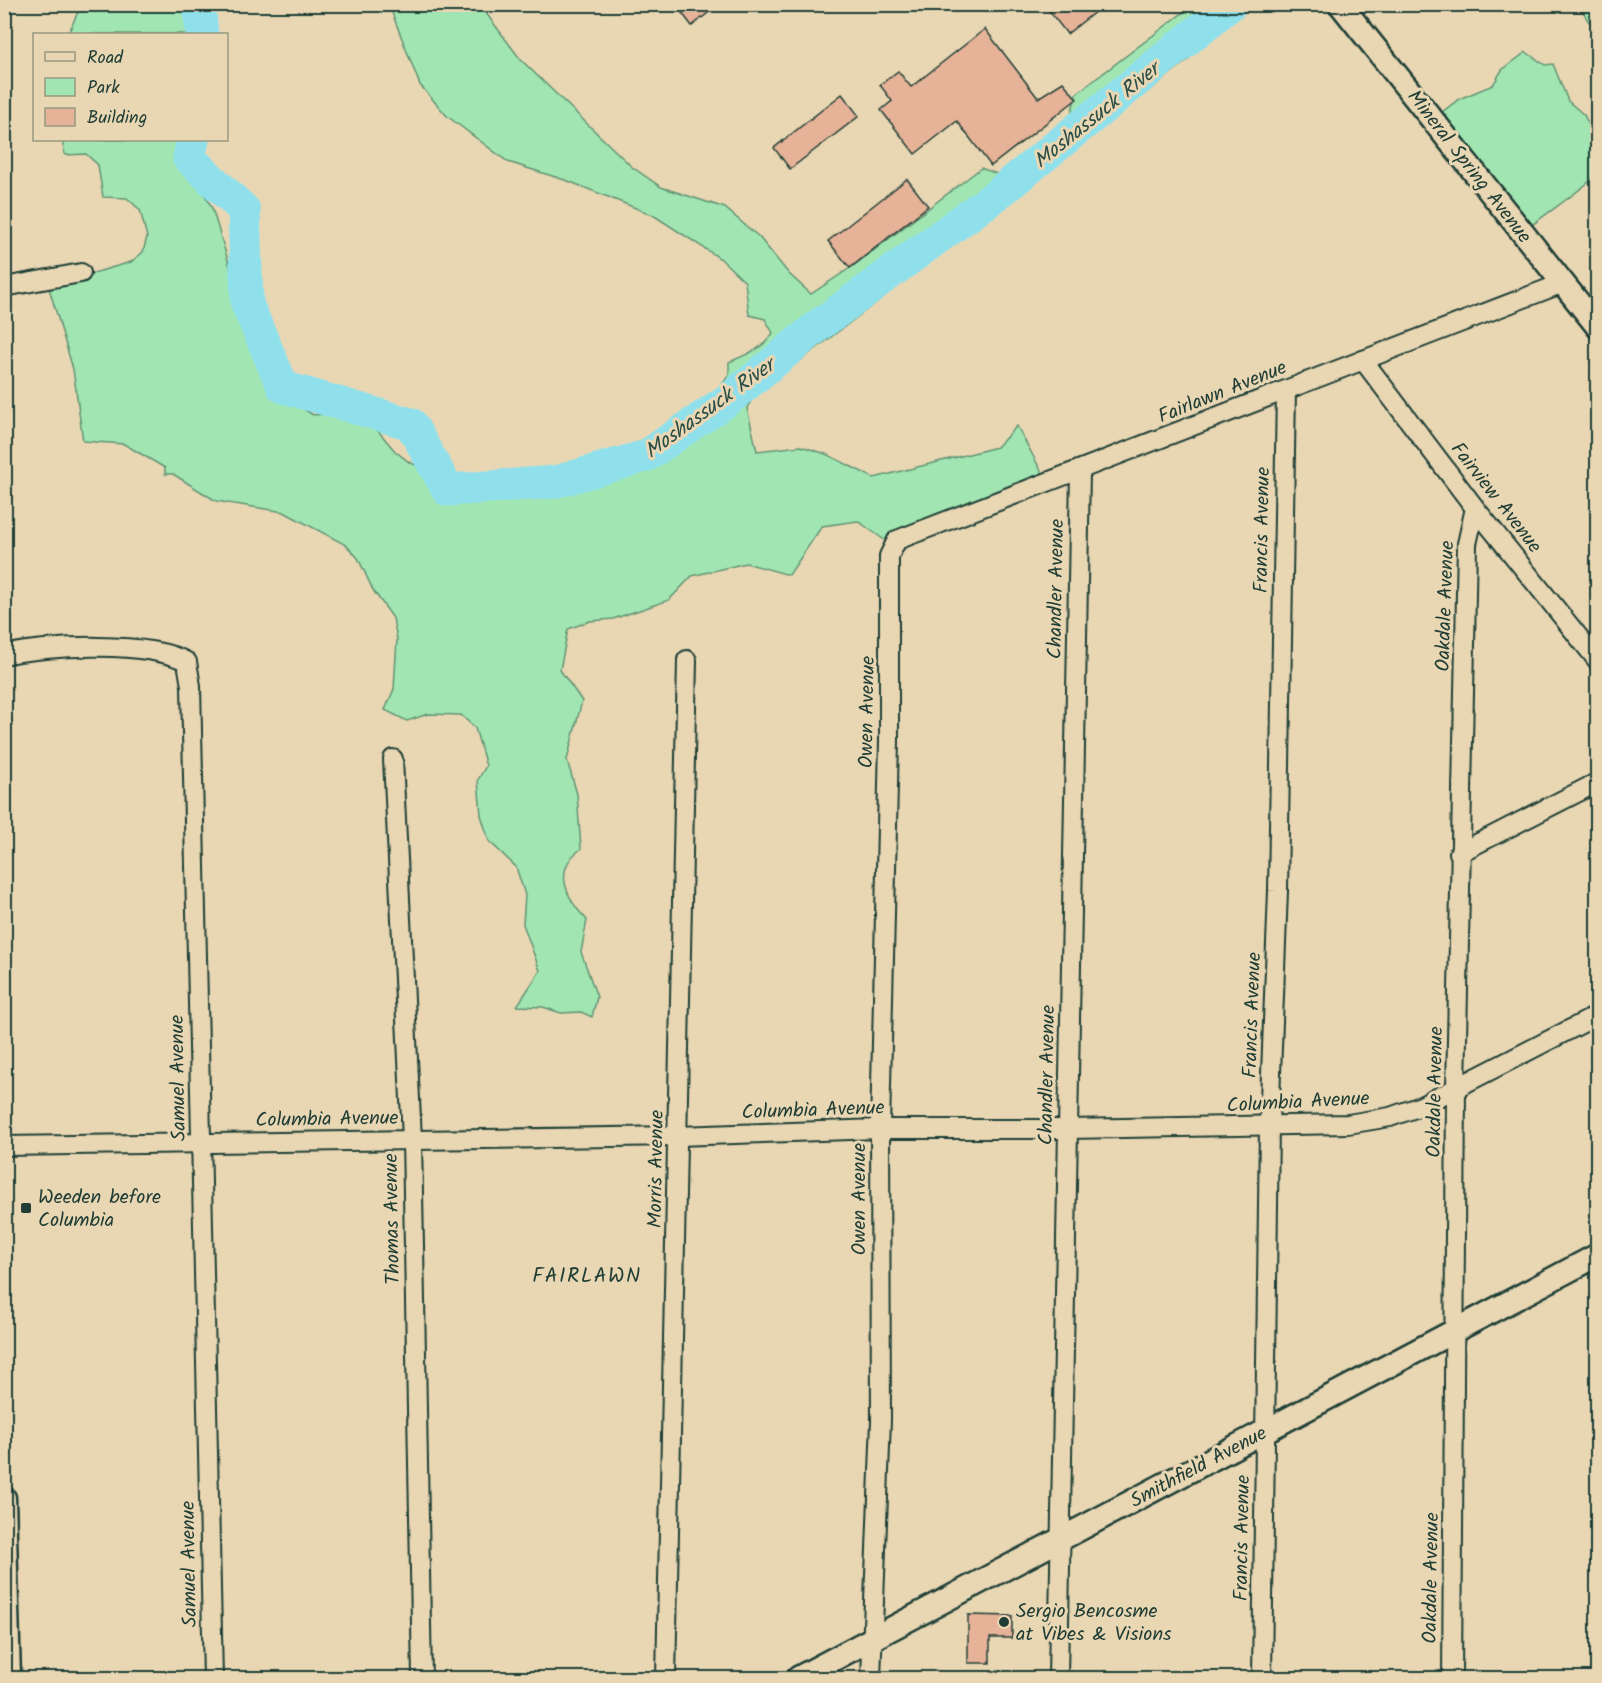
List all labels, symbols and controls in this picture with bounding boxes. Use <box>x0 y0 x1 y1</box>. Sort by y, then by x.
legend <box>33 33 228 141</box>
text: Road <box>87 44 124 73</box>
water label: Moshassuck River <box>1027 52 1170 178</box>
text: Park <box>87 74 120 103</box>
street label: Mineral Spring Avenue <box>1398 83 1539 251</box>
text: Building <box>87 104 147 133</box>
water label: Moshassuck River <box>638 348 785 468</box>
street label: Fairlawn Avenue <box>1153 352 1292 433</box>
street label: Fairview Avenue <box>1442 436 1549 561</box>
street label: Francis Avenue <box>1246 467 1280 593</box>
street label: Chandler Avenue <box>1040 519 1074 659</box>
street label: Oakdale Avenue <box>1428 540 1464 672</box>
street label: Owen Avenue <box>851 656 885 768</box>
street label: Francis Avenue <box>1235 951 1271 1079</box>
street label: Chandler Avenue <box>1031 1005 1065 1145</box>
street label: Samuel Avenue <box>162 1015 196 1141</box>
street label: Oakdale Avenue <box>1419 1026 1453 1158</box>
street label: Columbia Avenue <box>1226 1083 1370 1123</box>
street label: Columbia Avenue <box>741 1093 885 1129</box>
street label: Columbia Avenue <box>255 1103 399 1137</box>
street label: Morris Avenue <box>640 1110 674 1228</box>
street label: Owen Avenue <box>844 1143 876 1255</box>
street label: Thomas Avenue <box>376 1153 410 1285</box>
place label: Weeden before Columbia <box>38 1182 161 1237</box>
marker: Weeden before Columbia <box>19 1201 33 1215</box>
district label: FAIRLAWN <box>532 1260 642 1293</box>
street label: Smithfield Avenue <box>1125 1418 1273 1517</box>
street label: Francis Avenue <box>1226 1475 1260 1601</box>
street label: Samuel Avenue <box>173 1501 207 1627</box>
street label: Oakdale Avenue <box>1415 1512 1449 1644</box>
place label: Sergio Bencosme at Vibes & Visions <box>1016 1596 1172 1651</box>
marker: Sergio Bencosme at Vibes & Visions <box>997 1615 1011 1629</box>

